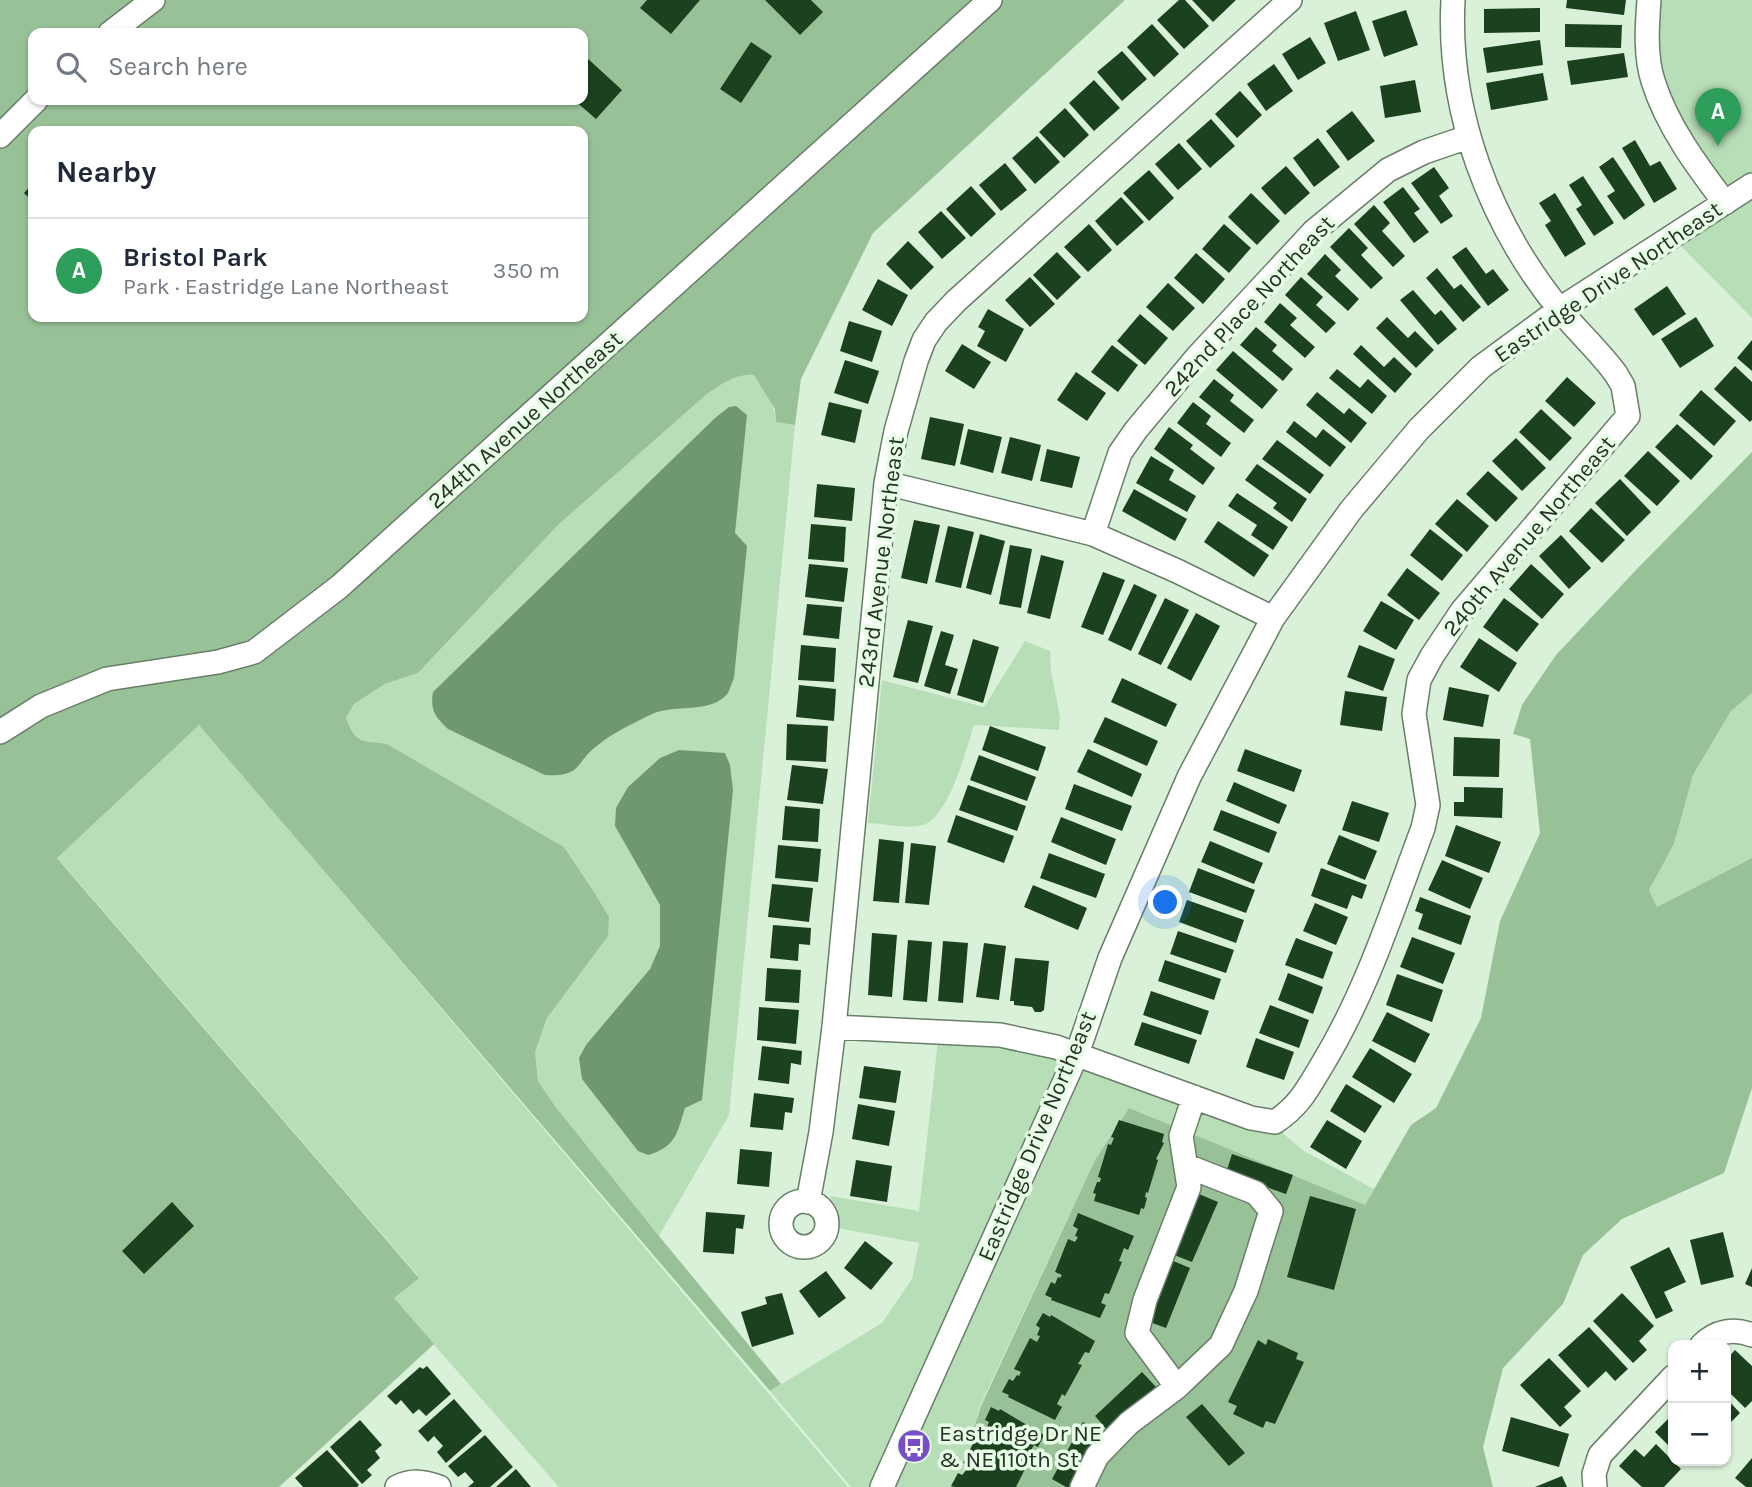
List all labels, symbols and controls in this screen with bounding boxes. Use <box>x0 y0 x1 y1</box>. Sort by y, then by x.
search box <box>28 28 588 105</box>
icon: search <box>52 48 90 86</box>
text: Search here <box>108 51 248 82</box>
pin: A <box>1695 88 1741 146</box>
text: Nearby <box>56 154 156 190</box>
street label: Eastridge Drive Northeast <box>1489 195 1727 368</box>
street label: 242nd Place Northeast <box>1158 210 1340 402</box>
text: Bristol Park <box>123 242 268 273</box>
text: A <box>72 257 86 284</box>
text: 350 m <box>493 257 560 284</box>
text: Park · Eastridge Lane Northeast <box>123 273 449 300</box>
street label: 244th Avenue Northeast <box>422 325 628 515</box>
street label: 240th Avenue Northeast <box>1437 430 1621 642</box>
street label: 243rd Avenue Northeast <box>852 435 910 689</box>
your location <box>1148 885 1182 919</box>
street label: Eastridge Drive Northeast <box>972 1007 1102 1265</box>
map controls <box>1668 1340 1731 1466</box>
button: + <box>1668 1340 1731 1403</box>
button: − <box>1668 1403 1731 1466</box>
place label: Eastridge Dr NE & NE 110th St <box>939 1420 1102 1473</box>
bus stop icon: Eastridge Dr NE & NE 110th St <box>895 1427 933 1465</box>

